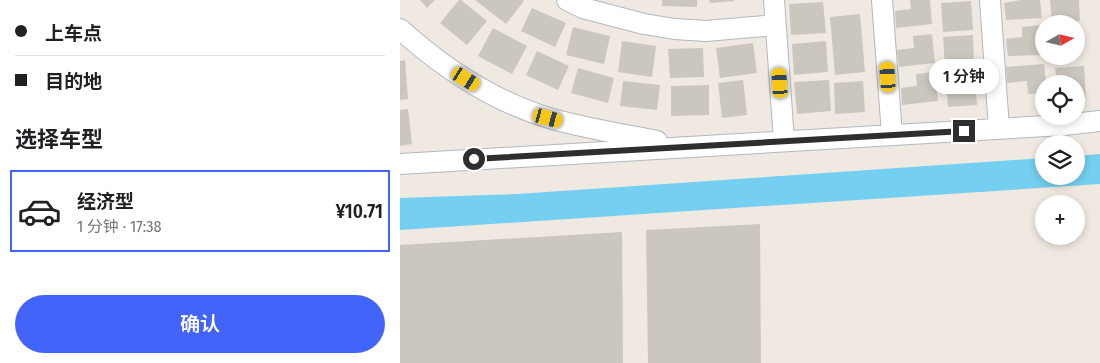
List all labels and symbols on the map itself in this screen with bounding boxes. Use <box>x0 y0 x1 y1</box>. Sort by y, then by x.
north arrow <box>1035 15 1085 65</box>
callout: 1 分钟 <box>929 58 999 94</box>
car <box>879 62 896 92</box>
car <box>449 65 482 93</box>
car <box>771 68 788 98</box>
car <box>531 107 564 129</box>
route end <box>953 120 975 142</box>
route start <box>463 148 485 170</box>

